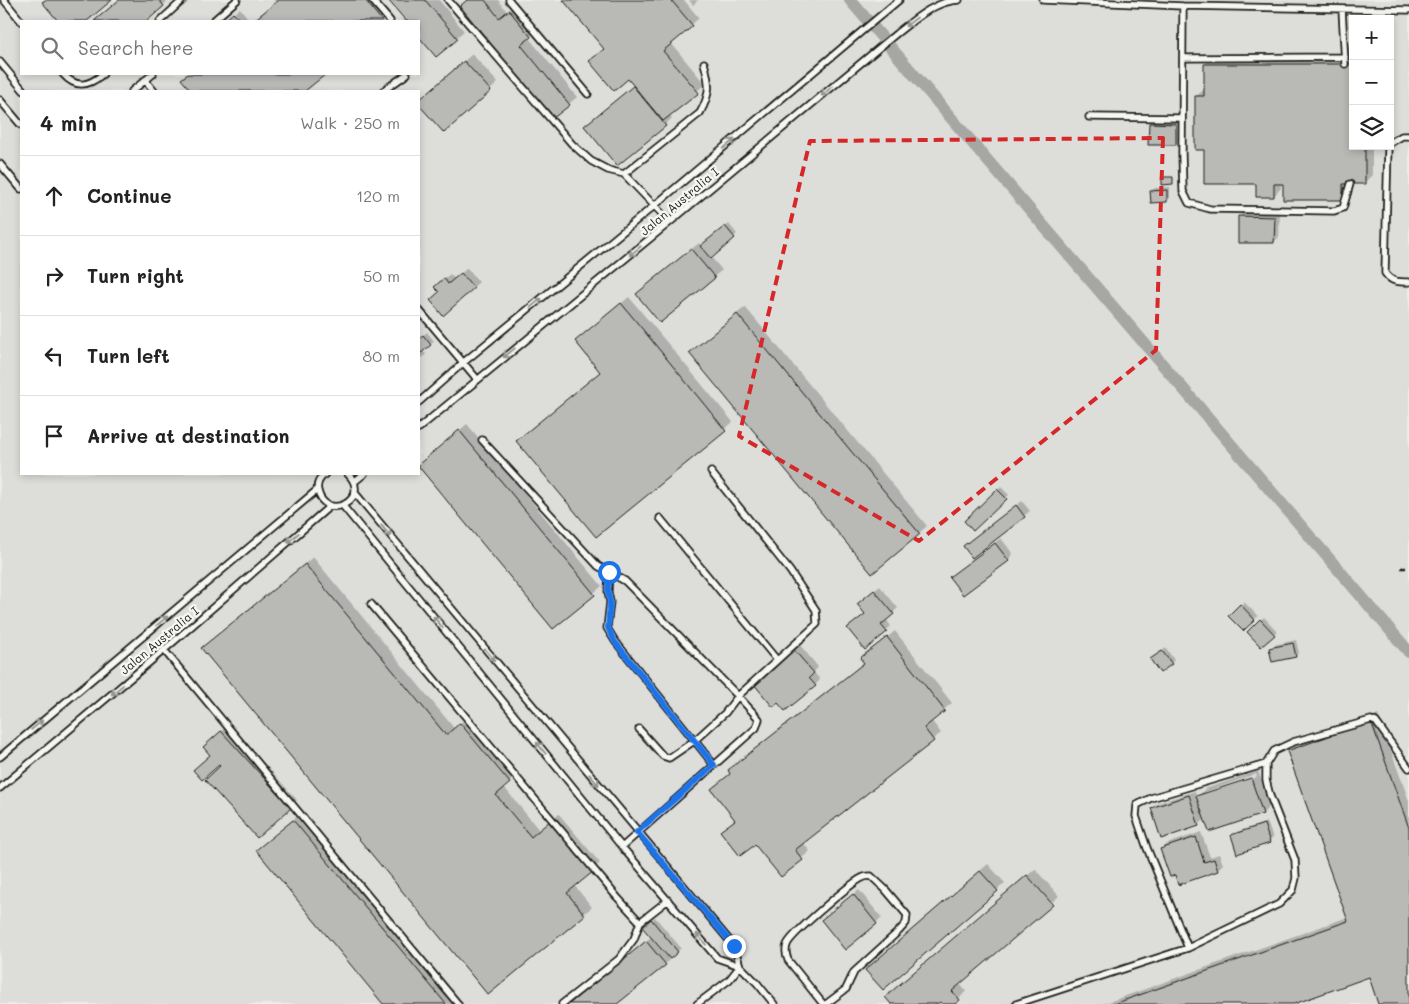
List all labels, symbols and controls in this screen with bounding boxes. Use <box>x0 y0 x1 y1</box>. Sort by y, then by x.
map controls <box>1349 15 1394 150</box>
button: + <box>1349 15 1394 60</box>
one-way arrow <box>904 17 918 27</box>
search box <box>20 20 420 75</box>
icon: search <box>38 34 66 62</box>
text: Search here <box>78 35 194 60</box>
button: − <box>1349 60 1394 105</box>
one-way arrow <box>821 85 834 96</box>
button: layers <box>1349 105 1394 150</box>
text: 4 min <box>40 109 97 136</box>
text: Walk · 250 m <box>300 112 400 133</box>
one-way arrow <box>722 138 735 149</box>
street label: Jalan Australia I <box>636 163 722 239</box>
icon: ahead <box>40 182 68 210</box>
text: Continue <box>87 183 172 208</box>
text: 120 m <box>356 185 400 206</box>
one-way arrow <box>628 245 641 256</box>
icon: right <box>40 262 68 290</box>
text: Turn right <box>87 263 184 288</box>
text: 50 m <box>363 265 400 286</box>
one-way arrow <box>529 297 542 308</box>
icon: left <box>40 342 68 370</box>
text: Turn left <box>87 343 170 368</box>
text: 80 m <box>363 345 400 366</box>
one-way arrow <box>502 348 515 359</box>
icon: arrive <box>40 422 68 450</box>
text: Arrive at destination <box>87 423 290 448</box>
one-way arrow <box>380 524 392 537</box>
one-way arrow <box>287 532 300 544</box>
route start <box>598 561 621 584</box>
street label: Jalan Australia I <box>116 602 202 678</box>
one-way arrow <box>155 616 168 627</box>
one-way arrow <box>432 616 443 629</box>
one-way arrow <box>484 649 496 662</box>
one-way arrow <box>111 684 124 695</box>
one-way arrow <box>31 720 44 731</box>
one-way arrow <box>535 742 546 755</box>
one-way arrow <box>588 774 600 787</box>
one-way arrow <box>696 933 707 946</box>
route end <box>723 935 746 958</box>

